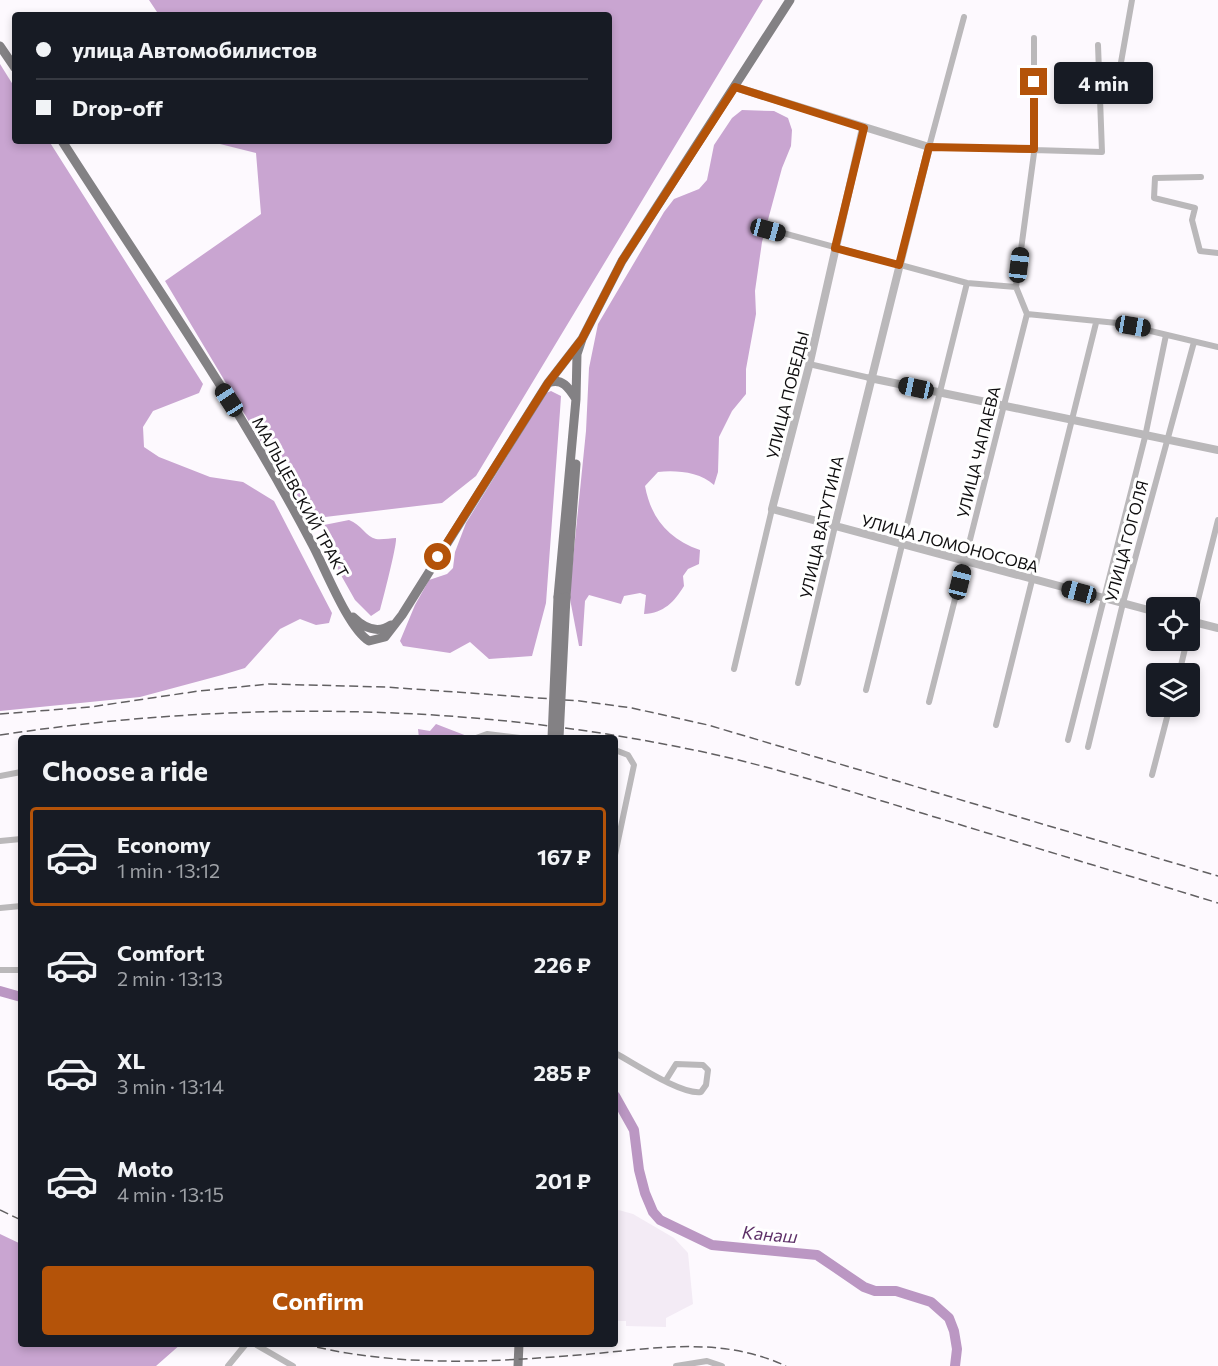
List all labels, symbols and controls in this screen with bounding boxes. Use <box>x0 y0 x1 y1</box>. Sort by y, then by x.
text: улица Автомобилистов <box>72 36 317 63</box>
callout: 4 min <box>1055 61 1154 103</box>
route end <box>1020 68 1047 95</box>
text: 4 min <box>1078 71 1129 95</box>
text: Drop-off <box>72 94 163 121</box>
car <box>748 217 788 243</box>
car <box>1008 246 1030 284</box>
car <box>1114 314 1152 338</box>
street label: УЛИЦА ПОБЕДЫ <box>762 329 812 461</box>
car <box>897 375 935 401</box>
car <box>212 380 246 420</box>
street label: УЛИЦА ЧАПАЕВА <box>952 384 1004 520</box>
street label: МАЛЬЦЕВСКИЙ ТРАКТ <box>249 413 353 581</box>
street label: УЛИЦА ВАТУТИНА <box>795 454 847 600</box>
street label: УЛИЦА ГОГОЛЯ <box>1101 478 1151 604</box>
street label: УЛИЦА ЛОМОНОСОВА <box>859 510 1041 576</box>
route start <box>424 543 451 570</box>
car <box>947 562 973 602</box>
car <box>1059 579 1099 605</box>
map controls <box>1146 597 1200 717</box>
button: locate <box>1146 597 1200 651</box>
button: layers <box>1146 663 1200 717</box>
text: Choose a ride <box>42 754 208 787</box>
icon: car <box>45 830 99 884</box>
text: Economy <box>117 831 211 858</box>
text: 167 ₽ <box>537 843 591 870</box>
text: 1 min · 13:12 <box>117 858 220 882</box>
icon: car <box>45 938 99 992</box>
text: Comfort <box>117 939 205 966</box>
text: 226 ₽ <box>534 951 591 978</box>
text: 2 min · 13:13 <box>117 966 223 990</box>
icon: car <box>45 1046 99 1100</box>
text: XL <box>117 1047 145 1074</box>
text: 285 ₽ <box>533 1059 591 1086</box>
text: 3 min · 13:14 <box>117 1074 224 1098</box>
icon: car <box>45 1154 99 1208</box>
text: Moto <box>117 1155 173 1182</box>
text: 201 ₽ <box>535 1167 591 1194</box>
text: 4 min · 13:15 <box>117 1182 224 1206</box>
water label: Канаш <box>741 1221 799 1247</box>
button: Confirm <box>42 1266 594 1335</box>

